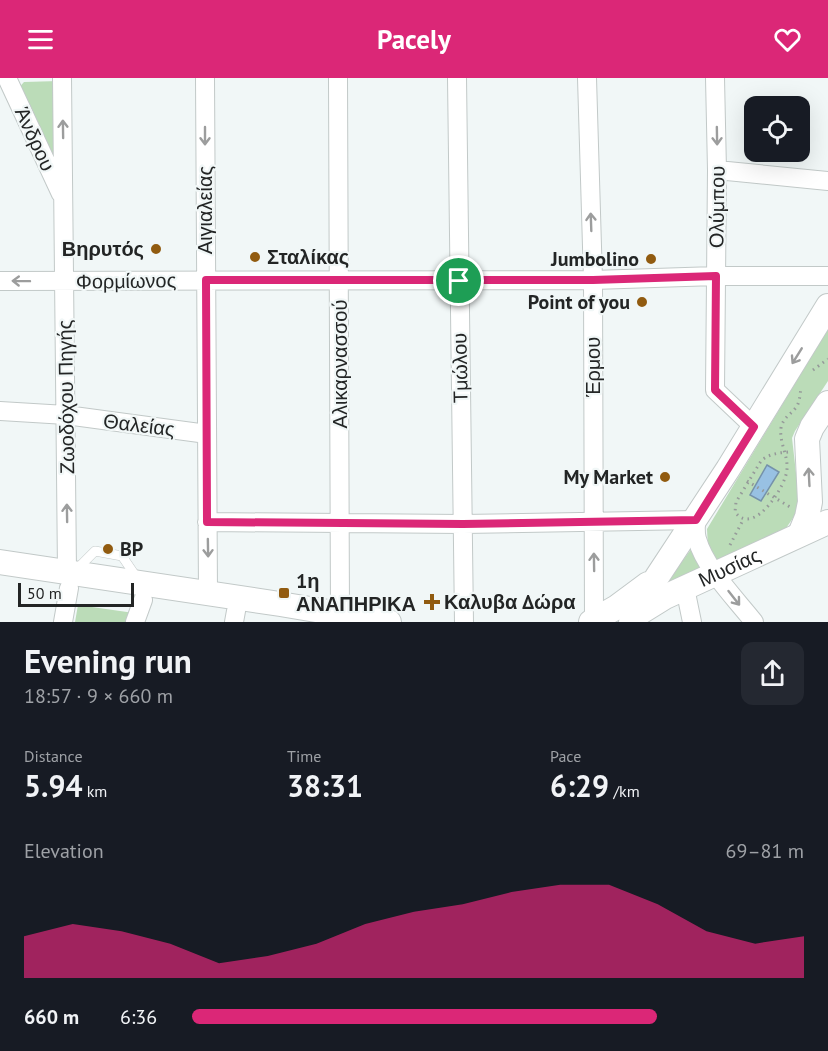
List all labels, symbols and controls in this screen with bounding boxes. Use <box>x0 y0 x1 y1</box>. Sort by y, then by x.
text: Pacely <box>377 22 451 56</box>
icon: menu <box>24 23 57 56</box>
icon: heart <box>771 23 804 56</box>
map controls <box>744 96 810 162</box>
button: locate <box>744 96 810 162</box>
street label: Άνδρου <box>9 103 61 175</box>
one-way arrow <box>57 120 68 140</box>
one-way arrow <box>199 126 211 146</box>
one-way arrow <box>711 126 722 146</box>
street label: Αιγιαλείας <box>192 165 218 254</box>
street label: Ολύμπου <box>703 166 731 248</box>
one-way arrow <box>586 212 597 232</box>
place label: Βηρυτός <box>62 236 144 262</box>
marker: Βηρυτός <box>149 242 163 256</box>
place label: Σταλίκας <box>267 244 349 270</box>
place label: Jumbolino <box>550 246 639 272</box>
marker: Σταλίκας <box>248 250 262 264</box>
marker: Jumbolino <box>644 252 658 266</box>
pin <box>433 255 484 306</box>
icon: arrive <box>442 264 475 297</box>
street label: Φορμίωνος <box>76 267 177 295</box>
one-way arrow <box>12 276 32 287</box>
place label: Point of you <box>528 289 630 315</box>
marker: Point of you <box>635 295 649 309</box>
street label: Αλικαρνασσού <box>327 300 353 428</box>
street label: Ζωοδόχου Πηγής <box>52 319 80 474</box>
street label: Τμώλου <box>446 333 474 403</box>
street label: Έρμου <box>580 337 606 398</box>
one-way arrow <box>791 347 803 364</box>
street label: Θαλείας <box>102 408 177 442</box>
place label: My Market <box>563 464 653 490</box>
one-way arrow <box>803 468 814 488</box>
marker: My Market <box>658 470 672 484</box>
one-way arrow <box>61 504 73 524</box>
place label: BP <box>120 536 143 562</box>
one-way arrow <box>202 538 214 558</box>
marker: BP <box>101 542 115 556</box>
street label: Μυσίας <box>694 542 765 593</box>
one-way arrow <box>588 553 599 573</box>
place label: 1η ΑΝΑΠΗΡΙΚΑ <box>296 568 416 617</box>
scale bar <box>18 580 134 608</box>
text: 50 m <box>27 583 62 603</box>
marker: 1η ΑΝΑΠΗΡΙΚΑ <box>277 586 291 600</box>
place label: Καλυβα Δώρα <box>444 589 576 615</box>
one-way arrow <box>728 589 741 605</box>
marker: Καλυβα Δώρα <box>425 595 439 609</box>
text: Evening run <box>24 639 192 682</box>
button: share <box>741 642 804 705</box>
text: 18:57 · 9 × 660 m <box>24 683 173 709</box>
text: Distance <box>24 746 83 766</box>
text: Time <box>287 746 321 766</box>
text: Pace <box>550 746 581 766</box>
text: 5.94 <box>24 766 82 805</box>
text: 38:31 <box>287 766 363 805</box>
text: 6:29 <box>550 766 609 805</box>
text: km <box>82 781 107 801</box>
text: /km <box>609 781 640 801</box>
text: Elevation <box>24 838 104 864</box>
text: 69–81 m <box>726 838 804 864</box>
text: 660 m <box>24 1004 79 1030</box>
text: 6:36 <box>120 1004 157 1030</box>

